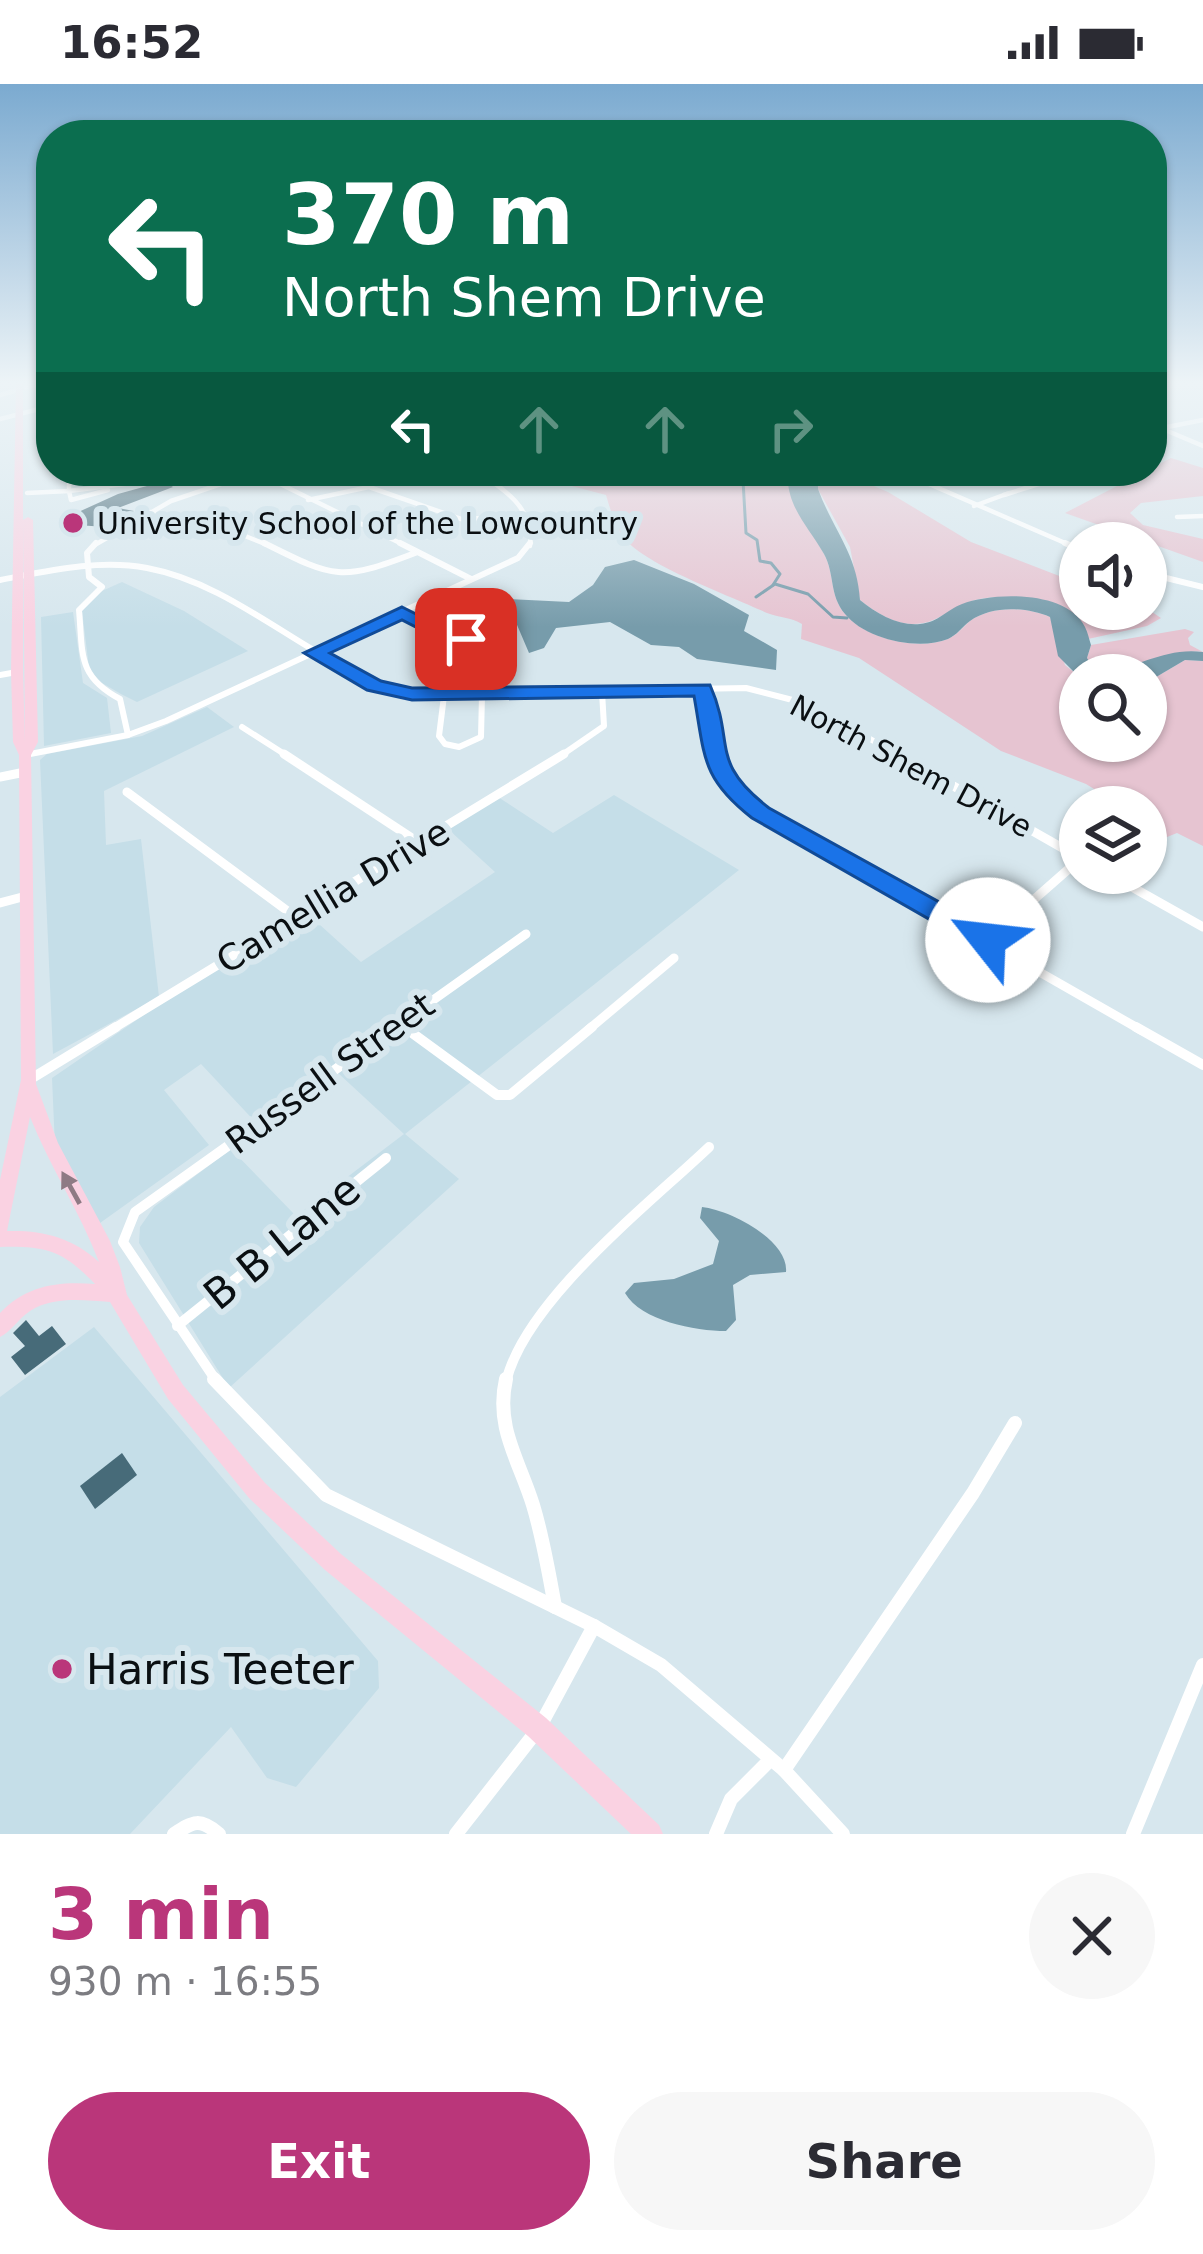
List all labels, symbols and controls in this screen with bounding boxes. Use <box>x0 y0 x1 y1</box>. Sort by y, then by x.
text: 16:52 <box>60 16 203 69</box>
text: 370 m <box>282 166 574 264</box>
icon: left <box>84 168 240 324</box>
text: North Shem Drive <box>282 266 766 329</box>
icon: left <box>380 396 446 462</box>
icon: ahead <box>506 396 572 462</box>
icon: ahead <box>632 396 698 462</box>
icon: right <box>758 396 824 462</box>
place label: University School of the Lowcountry <box>97 506 638 541</box>
marker: University School of the Lowcountry <box>60 510 86 536</box>
map controls <box>1059 522 1167 894</box>
button: sound <box>1059 522 1167 630</box>
pin <box>415 588 517 690</box>
icon: arrive <box>433 606 499 672</box>
button: search <box>1059 654 1167 762</box>
street label: North Shem Drive <box>784 687 1038 845</box>
button: layers <box>1059 786 1167 894</box>
street label: Camellia Drive <box>209 810 457 982</box>
position arrow <box>925 877 1051 1003</box>
street label: Russell Street <box>218 984 442 1162</box>
street label: B B Lane <box>194 1164 370 1320</box>
one-way arrow <box>61 1171 82 1206</box>
place label: Harris Teeter <box>86 1645 355 1694</box>
marker: Harris Teeter <box>49 1656 75 1682</box>
text: 3 min <box>48 1872 274 1956</box>
button: close <box>1029 1873 1155 1999</box>
text: 930 m · 16:55 <box>48 1959 322 2004</box>
button: Exit <box>48 2092 590 2230</box>
button: Share <box>614 2092 1155 2230</box>

